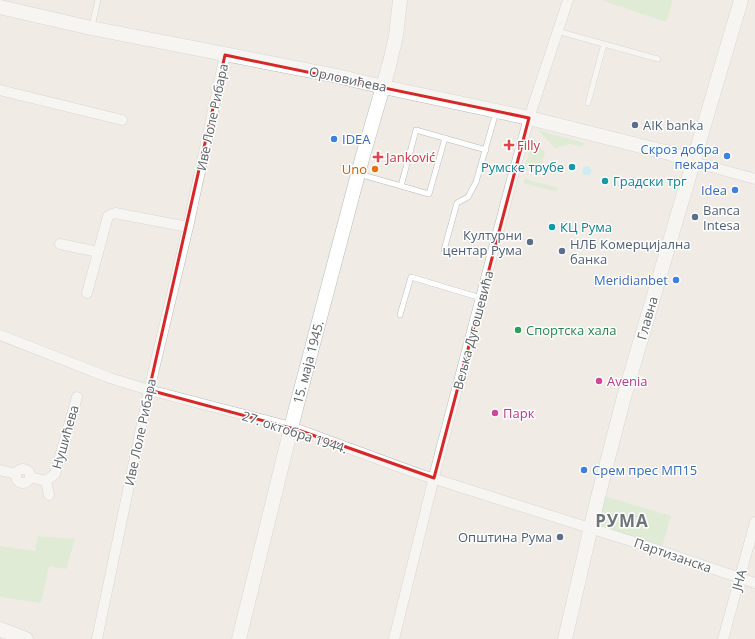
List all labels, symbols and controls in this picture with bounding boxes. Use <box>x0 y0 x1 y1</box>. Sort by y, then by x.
street label: Иве Лоле Рибара <box>192 62 232 172</box>
street label: Орловићева <box>307 62 389 96</box>
place label: AIK banka <box>643 116 703 134</box>
marker: AIK banka <box>630 120 640 130</box>
place label: IDEA <box>342 130 371 148</box>
marker: IDEA <box>329 134 339 144</box>
place label: Filly <box>517 136 541 154</box>
marker: Filly <box>504 140 514 150</box>
place label: Скроз добра пекара <box>640 140 719 173</box>
place label: Janković <box>384 148 435 166</box>
marker: Скроз добра пекара <box>722 151 732 161</box>
marker: Janković <box>373 152 383 162</box>
place label: Румске трубе <box>481 158 564 176</box>
place label: Uno <box>342 160 367 178</box>
marker: Румске трубе <box>567 162 577 172</box>
marker: Uno <box>370 164 380 174</box>
place label: Градски трг <box>613 172 687 190</box>
marker: Градски трг <box>600 176 610 186</box>
place label: Idea <box>701 181 727 199</box>
marker: Idea <box>730 185 740 195</box>
place label: Banca Intesa <box>703 201 740 234</box>
marker: Banca Intesa <box>690 212 700 222</box>
place label: КЦ Рума <box>560 218 612 236</box>
marker: КЦ Рума <box>547 222 557 232</box>
place label: Културни центар Рума <box>443 226 522 259</box>
place label: НЛБ Комерцијална банка <box>570 235 690 268</box>
marker: Културни центар Рума <box>525 237 535 247</box>
marker: НЛБ Комерцијална банка <box>557 246 567 256</box>
street label: Вељка Дугошевића <box>448 268 498 392</box>
place label: Meridianbet <box>594 271 668 289</box>
marker: Meridianbet <box>671 275 681 285</box>
street label: Главна <box>632 294 662 342</box>
street label: 15. маја 1945. <box>288 318 328 406</box>
place label: Спортска хала <box>526 321 616 339</box>
marker: Спортска хала <box>513 325 523 335</box>
place label: Avenia <box>607 372 648 390</box>
marker: Avenia <box>594 376 604 386</box>
street label: Иве Лоле Рибара <box>120 377 160 487</box>
street label: Нушићева <box>47 403 83 471</box>
place label: Парк <box>503 404 535 422</box>
street label: 27. октобра 1944. <box>240 407 350 457</box>
marker: Парк <box>490 408 500 418</box>
place label: Срем прес МП15 <box>592 461 697 479</box>
marker: Срем прес МП15 <box>579 465 589 475</box>
district label: РУМА <box>595 509 649 532</box>
place label: Општина Рума <box>458 528 552 546</box>
marker: Општина Рума <box>555 532 565 542</box>
street label: Партизанска <box>632 533 714 577</box>
street label: ЈНА <box>727 567 751 595</box>

